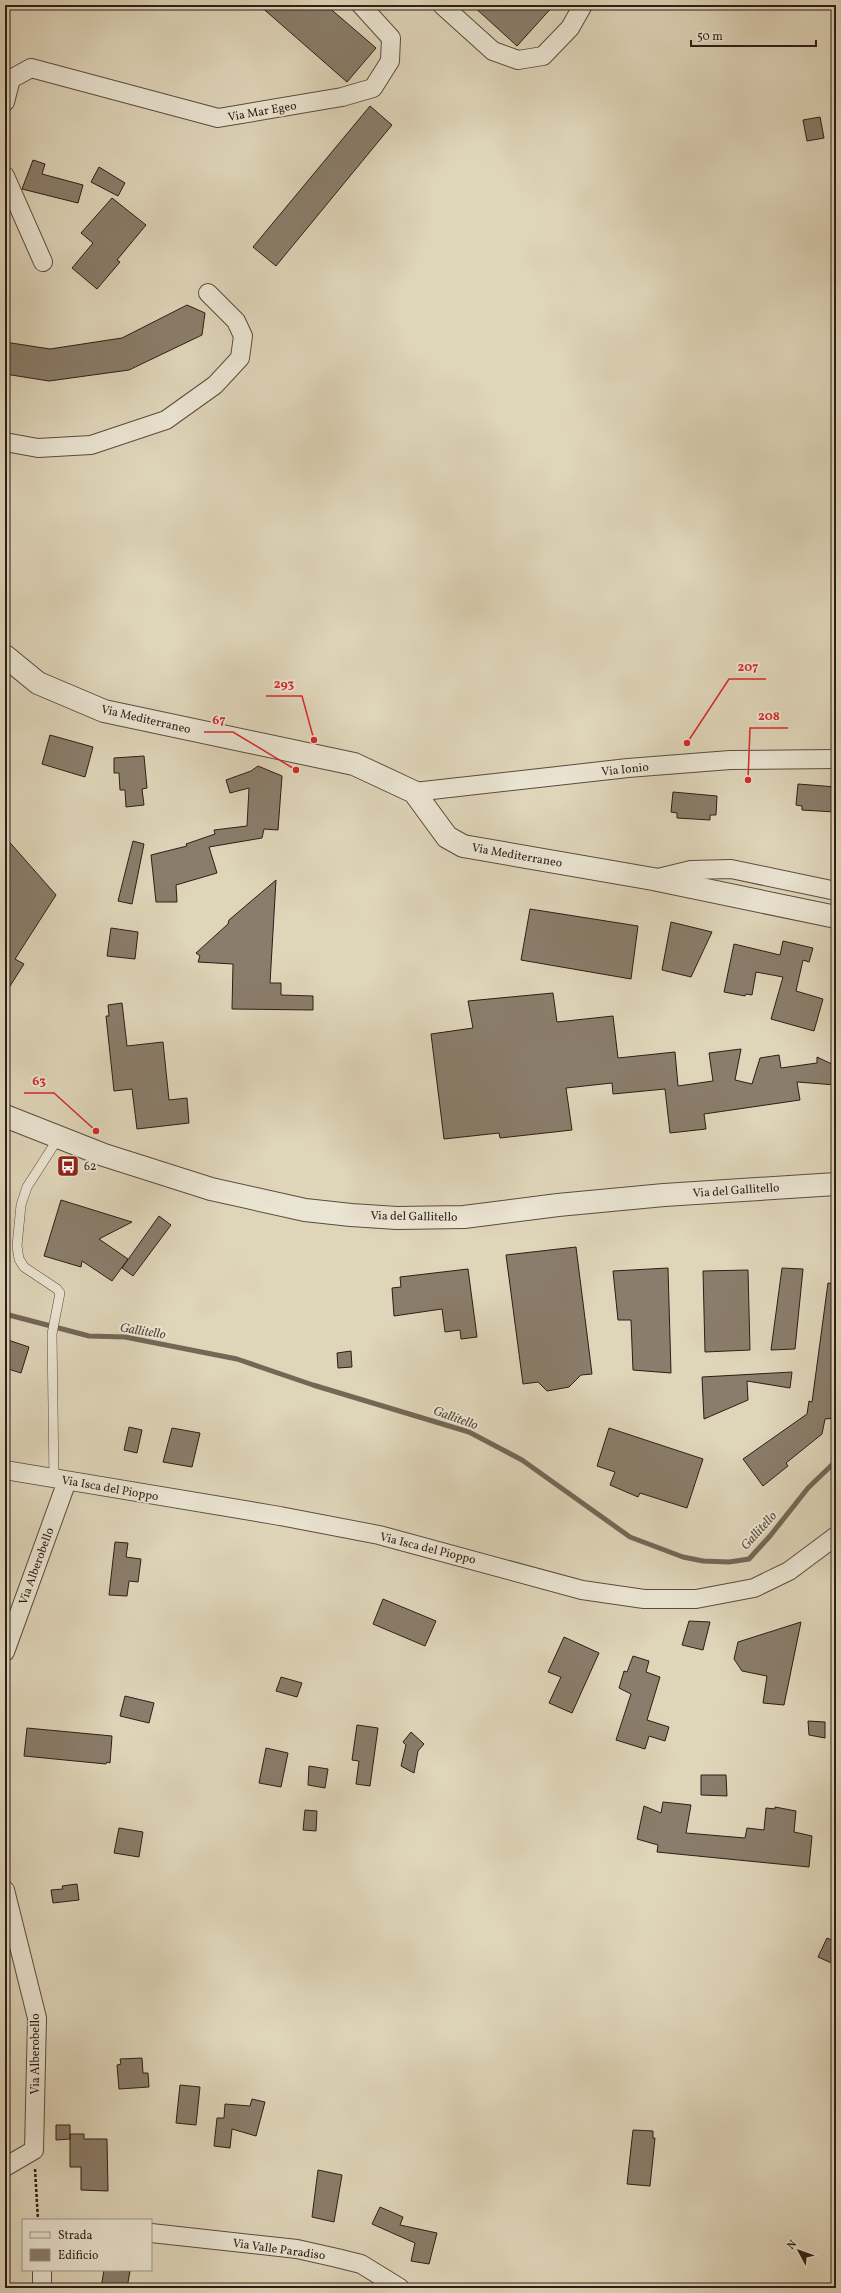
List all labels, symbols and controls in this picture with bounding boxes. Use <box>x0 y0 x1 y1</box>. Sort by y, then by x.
scale bar <box>691 22 816 48</box>
text: 50 m <box>697 29 723 45</box>
street label: Via Mar Egeo <box>227 98 298 126</box>
callout: 207 <box>729 654 766 679</box>
text: 207 <box>738 659 758 677</box>
callout: 293 <box>266 671 302 696</box>
text: 293 <box>274 676 295 694</box>
street label: Via Mediterraneo <box>99 702 192 738</box>
callout: 208 <box>750 703 788 728</box>
callout: 67 <box>204 707 233 732</box>
text: 208 <box>758 708 780 726</box>
text: 67 <box>212 712 226 730</box>
street label: Via Ionio <box>601 760 650 780</box>
street label: Via Mediterraneo <box>470 840 563 872</box>
callout: 63 <box>24 1068 54 1093</box>
text: 63 <box>32 1073 46 1091</box>
bus stop icon: 62 <box>55 1153 81 1179</box>
place label: 62 <box>84 1159 97 1175</box>
street label: Via del Gallitello <box>692 1180 780 1202</box>
street label: Via del Gallitello <box>370 1208 458 1226</box>
water label: Gallitello <box>118 1319 167 1344</box>
water label: Gallitello <box>431 1403 480 1435</box>
street label: Via Isca del Pioppo <box>60 1473 160 1505</box>
water label: Gallitello <box>737 1508 782 1555</box>
street label: Via Alberobello <box>16 1526 58 1607</box>
street label: Via Isca del Pioppo <box>378 1529 477 1569</box>
street label: Via Alberobello <box>28 2013 44 2095</box>
legend <box>22 2219 152 2271</box>
text: Strada <box>58 2228 93 2244</box>
north arrow <box>779 2231 819 2271</box>
street label: Via Valle Paradiso <box>231 2236 326 2264</box>
text: N <box>784 2237 801 2253</box>
text: Edificio <box>58 2248 98 2264</box>

